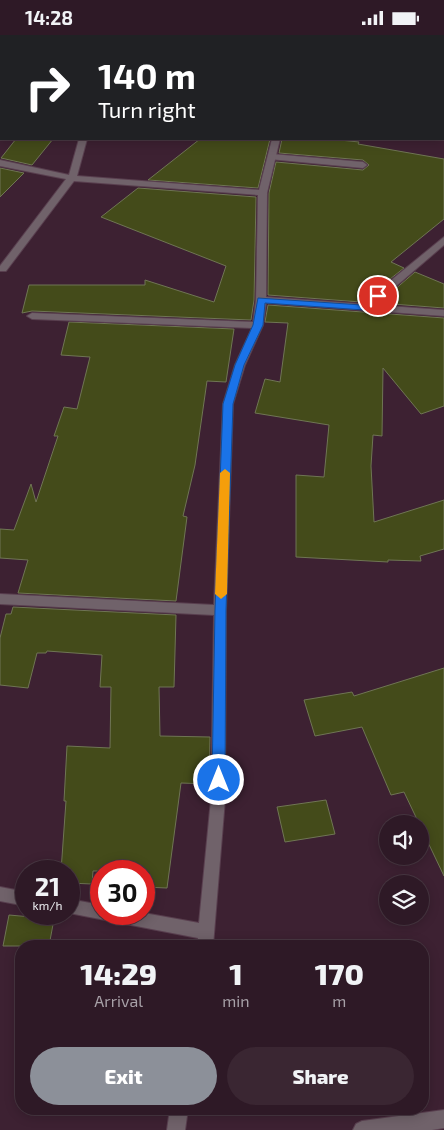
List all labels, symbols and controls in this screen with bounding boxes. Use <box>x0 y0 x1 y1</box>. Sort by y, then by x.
text: 14:28 <box>25 6 73 29</box>
text: 140 m <box>98 54 196 96</box>
icon: right <box>15 55 80 120</box>
text: Turn right <box>98 96 196 122</box>
pin <box>357 275 399 317</box>
icon: arrive <box>364 282 392 310</box>
position arrow <box>192 753 244 805</box>
map controls <box>379 815 429 925</box>
button: sound <box>379 815 429 865</box>
speed limit sign: 30 <box>90 860 155 925</box>
text: 21 <box>35 871 60 901</box>
button: layers <box>379 875 429 925</box>
text: km/h <box>33 898 62 912</box>
text: 14:29 <box>80 955 157 991</box>
text: 1 <box>229 955 243 991</box>
text: 170 <box>315 955 364 991</box>
text: Arrival <box>94 991 143 1010</box>
text: min <box>222 991 250 1010</box>
text: m <box>332 991 346 1010</box>
button: Exit <box>30 1047 217 1105</box>
button: Share <box>227 1047 414 1105</box>

